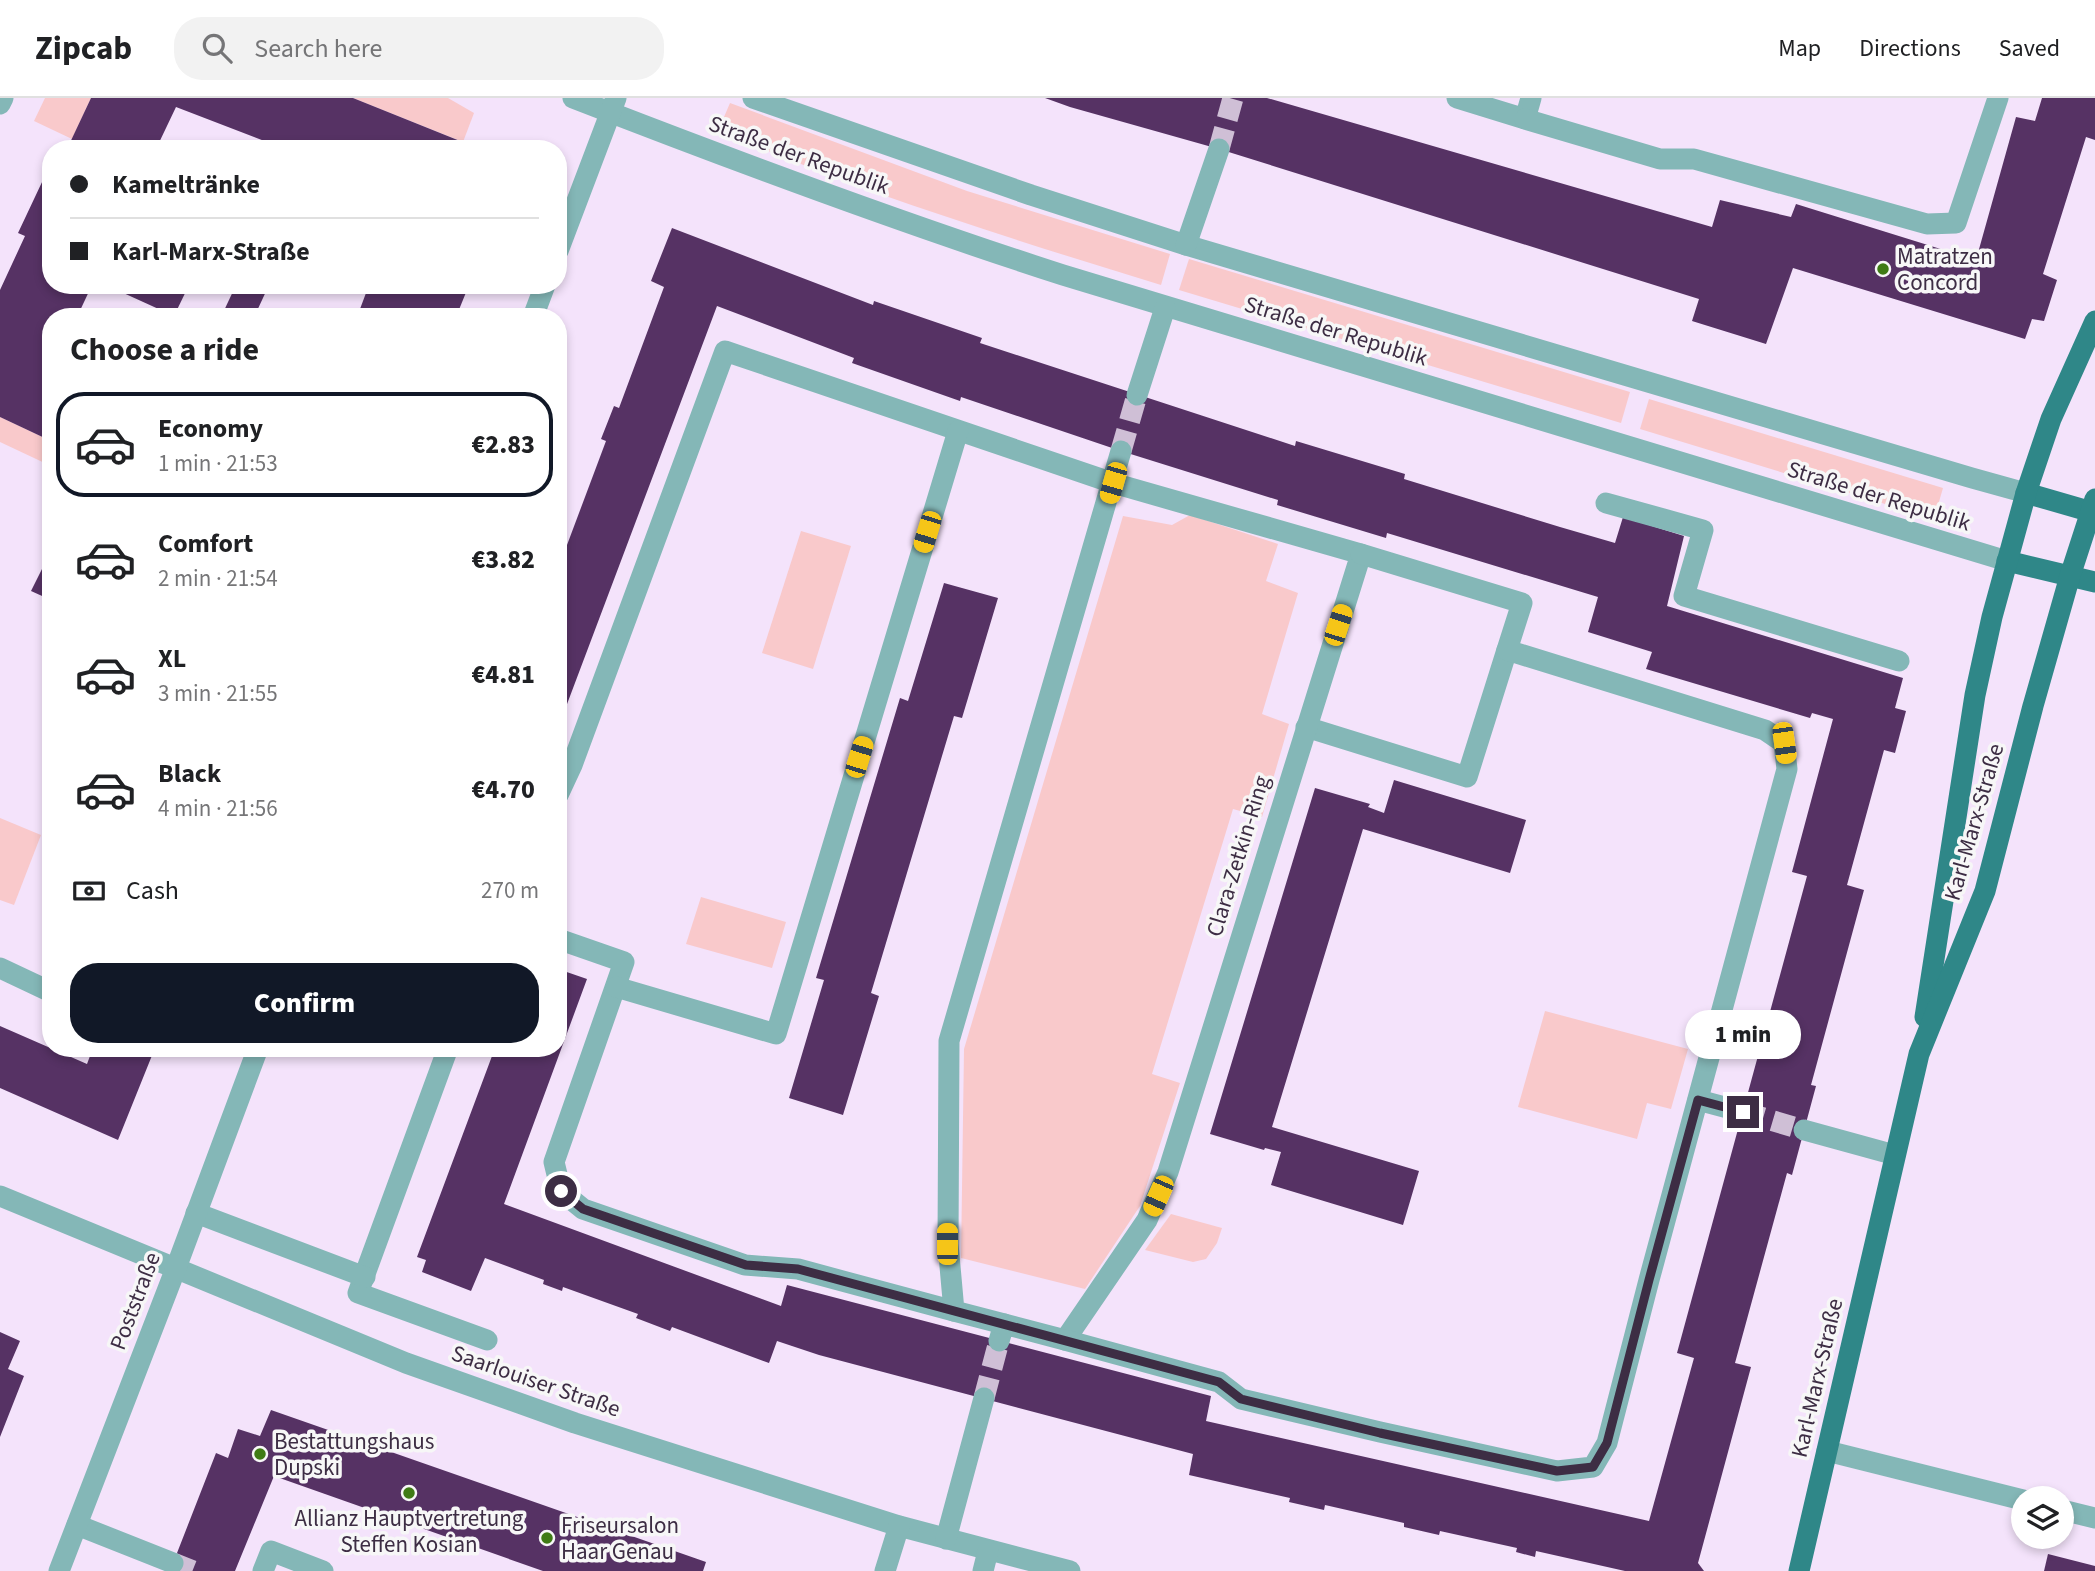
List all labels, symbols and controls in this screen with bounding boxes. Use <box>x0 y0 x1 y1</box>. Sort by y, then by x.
search box <box>174 17 664 80</box>
text: Zipcab <box>35 25 132 72</box>
icon: search <box>198 29 236 67</box>
text: Search here <box>254 30 382 67</box>
text: Map <box>1778 31 1821 66</box>
text: Directions <box>1859 31 1961 66</box>
text: Saved <box>1999 31 2060 66</box>
street label: Straße der Republik <box>704 107 894 203</box>
text: Kameltränke <box>112 166 260 203</box>
text: Karl-Marx-Straße <box>112 233 310 270</box>
place label: Matratzen Concord <box>1897 240 1993 299</box>
marker: Matratzen Concord <box>1875 261 1891 277</box>
street label: Straße der Republik <box>1240 287 1432 375</box>
text: Choose a ride <box>70 327 259 373</box>
text: Economy <box>158 410 263 447</box>
icon: car <box>74 413 137 476</box>
text: €2.83 <box>471 426 535 463</box>
text: 1 min · 21:53 <box>158 447 278 480</box>
street label: Straße der Republik <box>1783 452 1975 540</box>
car <box>1098 460 1129 506</box>
car <box>911 509 944 555</box>
text: Comfort <box>158 525 253 562</box>
icon: car <box>74 528 137 591</box>
text: €3.82 <box>471 541 535 578</box>
text: 2 min · 21:54 <box>158 562 278 595</box>
car <box>1322 602 1355 648</box>
text: XL <box>158 640 186 677</box>
icon: car <box>74 643 137 706</box>
text: €4.81 <box>471 656 535 693</box>
text: 3 min · 21:55 <box>158 677 278 710</box>
car <box>1771 721 1798 765</box>
car <box>843 734 876 780</box>
street label: Karl-Marx-Straße <box>1936 740 2012 904</box>
text: Black <box>158 755 221 792</box>
icon: car <box>74 758 137 821</box>
text: €4.70 <box>471 771 535 808</box>
street label: Clara-Zetkin-Ring <box>1198 771 1278 941</box>
text: 4 min · 21:56 <box>158 792 278 825</box>
icon: cash <box>70 872 108 910</box>
text: Cash <box>126 872 179 909</box>
text: 270 m <box>481 874 539 907</box>
button: Confirm <box>70 963 539 1043</box>
callout: 1 min <box>1685 1010 1801 1060</box>
text: 1 min <box>1715 1018 1771 1051</box>
route end <box>1727 1096 1759 1128</box>
car <box>1140 1173 1177 1219</box>
route start <box>545 1175 577 1207</box>
car <box>937 1223 958 1265</box>
street label: Poststraße <box>101 1247 169 1355</box>
street label: Karl-Marx-Straße <box>1783 1295 1851 1461</box>
street label: Saarlouiser Straße <box>447 1337 625 1425</box>
place label: Bestattungshaus Dupski <box>274 1425 434 1484</box>
marker: Bestattungshaus Dupski <box>252 1446 268 1462</box>
marker: Allianz Hauptvertretung Steffen Kosian <box>401 1485 417 1501</box>
map controls <box>2011 1486 2074 1549</box>
button: layers <box>2011 1486 2074 1549</box>
place label: Allianz Hauptvertretung Steffen Kosian <box>295 1502 524 1561</box>
place label: Friseursalon Haar Genau <box>561 1509 679 1568</box>
marker: Friseursalon Haar Genau <box>539 1530 555 1546</box>

